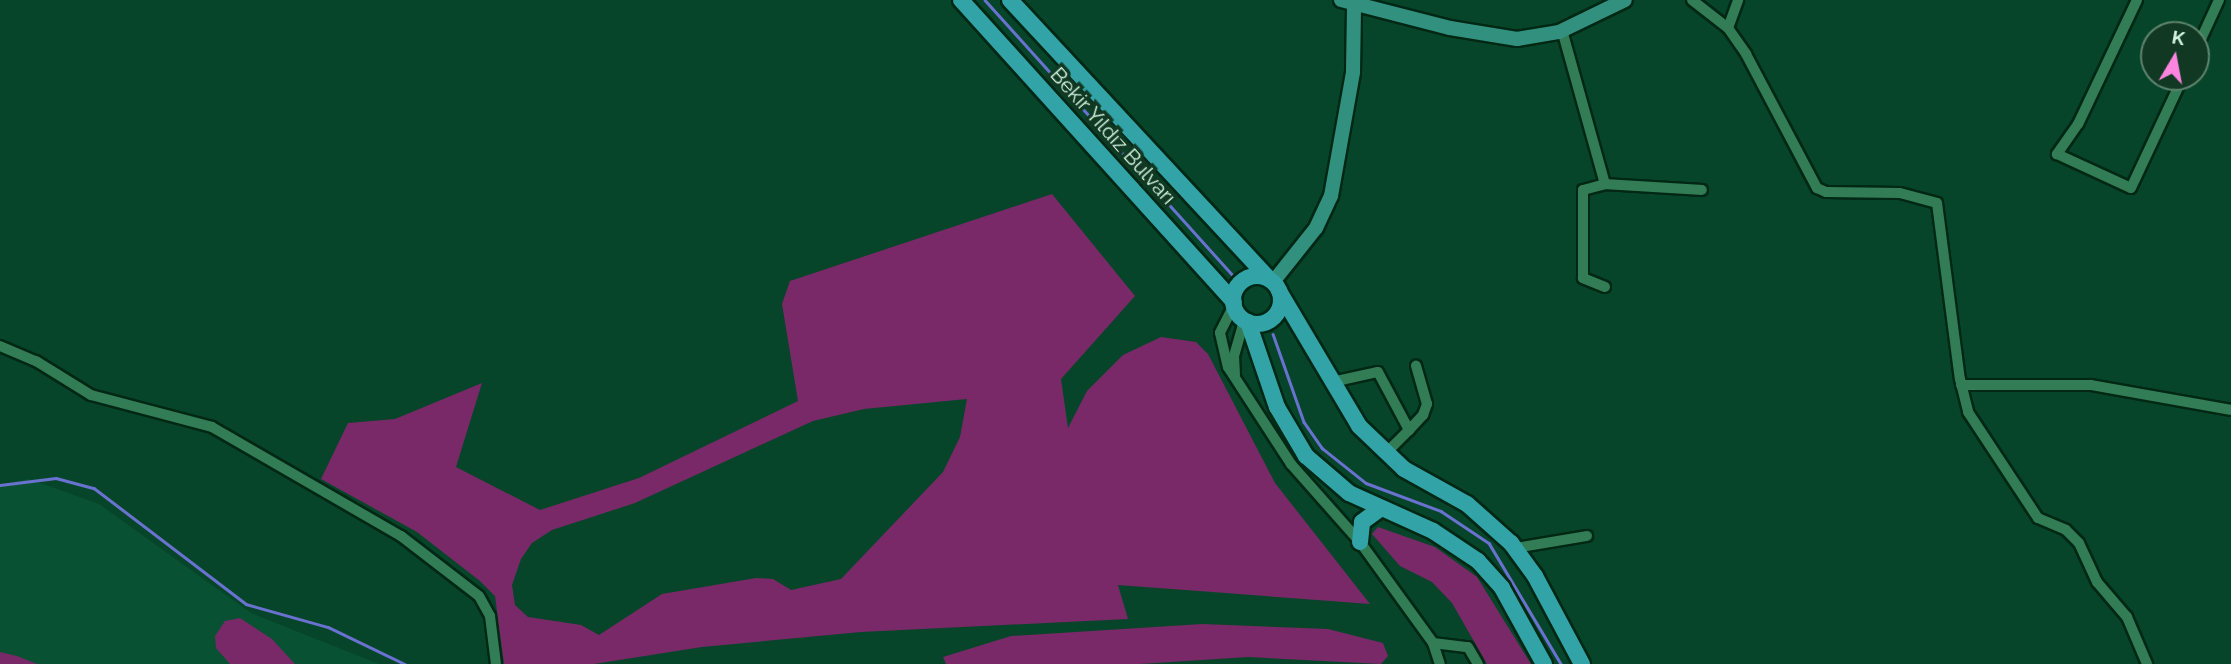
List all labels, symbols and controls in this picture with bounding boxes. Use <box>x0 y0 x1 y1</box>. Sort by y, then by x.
north arrow <box>2140 21 2210 91</box>
text: K <box>2170 25 2186 49</box>
street label: Bekir Yıldız Bulvarı <box>1044 62 1182 210</box>

